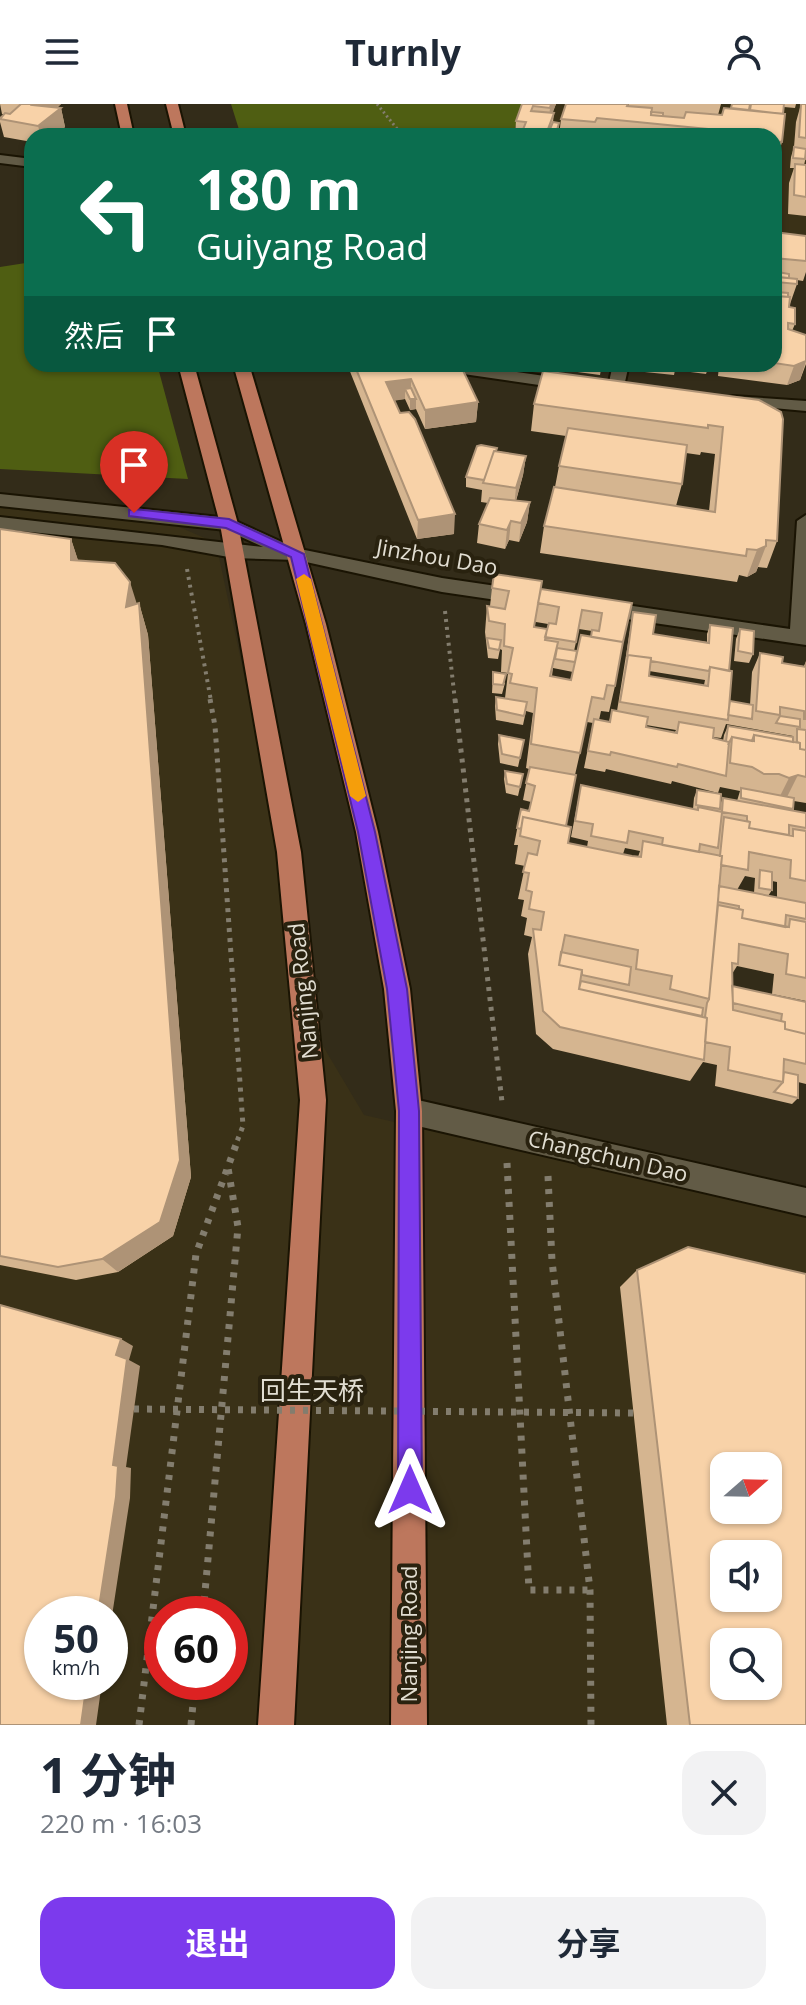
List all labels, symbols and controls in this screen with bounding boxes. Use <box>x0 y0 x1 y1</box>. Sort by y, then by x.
text: Turnly <box>345 28 461 77</box>
icon: menu <box>40 30 84 74</box>
icon: person <box>722 30 766 74</box>
text: 180 m <box>196 150 362 226</box>
icon: left <box>64 160 168 264</box>
text: Guiyang Road <box>196 222 428 271</box>
icon: arrive <box>140 312 184 356</box>
text: 然后 <box>64 315 124 356</box>
pin <box>100 431 168 513</box>
icon: arrive <box>112 443 156 487</box>
street label: Jinzhou Dao <box>372 530 500 581</box>
street label: Nanjing Road <box>280 921 324 1061</box>
street label: Changchun Dao <box>525 1122 691 1188</box>
street label: 回生天桥 <box>260 1372 364 1408</box>
position arrow <box>368 1448 452 1532</box>
north arrow <box>710 1452 782 1524</box>
map controls <box>710 1452 782 1700</box>
button: sound <box>710 1540 782 1612</box>
street label: Nanjing Road <box>393 1565 423 1703</box>
speed limit sign: 60 <box>144 1596 248 1700</box>
text: 50 <box>53 1610 99 1665</box>
button: search <box>710 1628 782 1700</box>
text: km/h <box>52 1654 100 1681</box>
text: 1 分钟 <box>40 1742 176 1807</box>
button: close <box>682 1751 766 1835</box>
text: 220 m · 16:03 <box>40 1805 202 1841</box>
button: 退出 <box>40 1897 395 1989</box>
button: 分享 <box>411 1897 766 1989</box>

